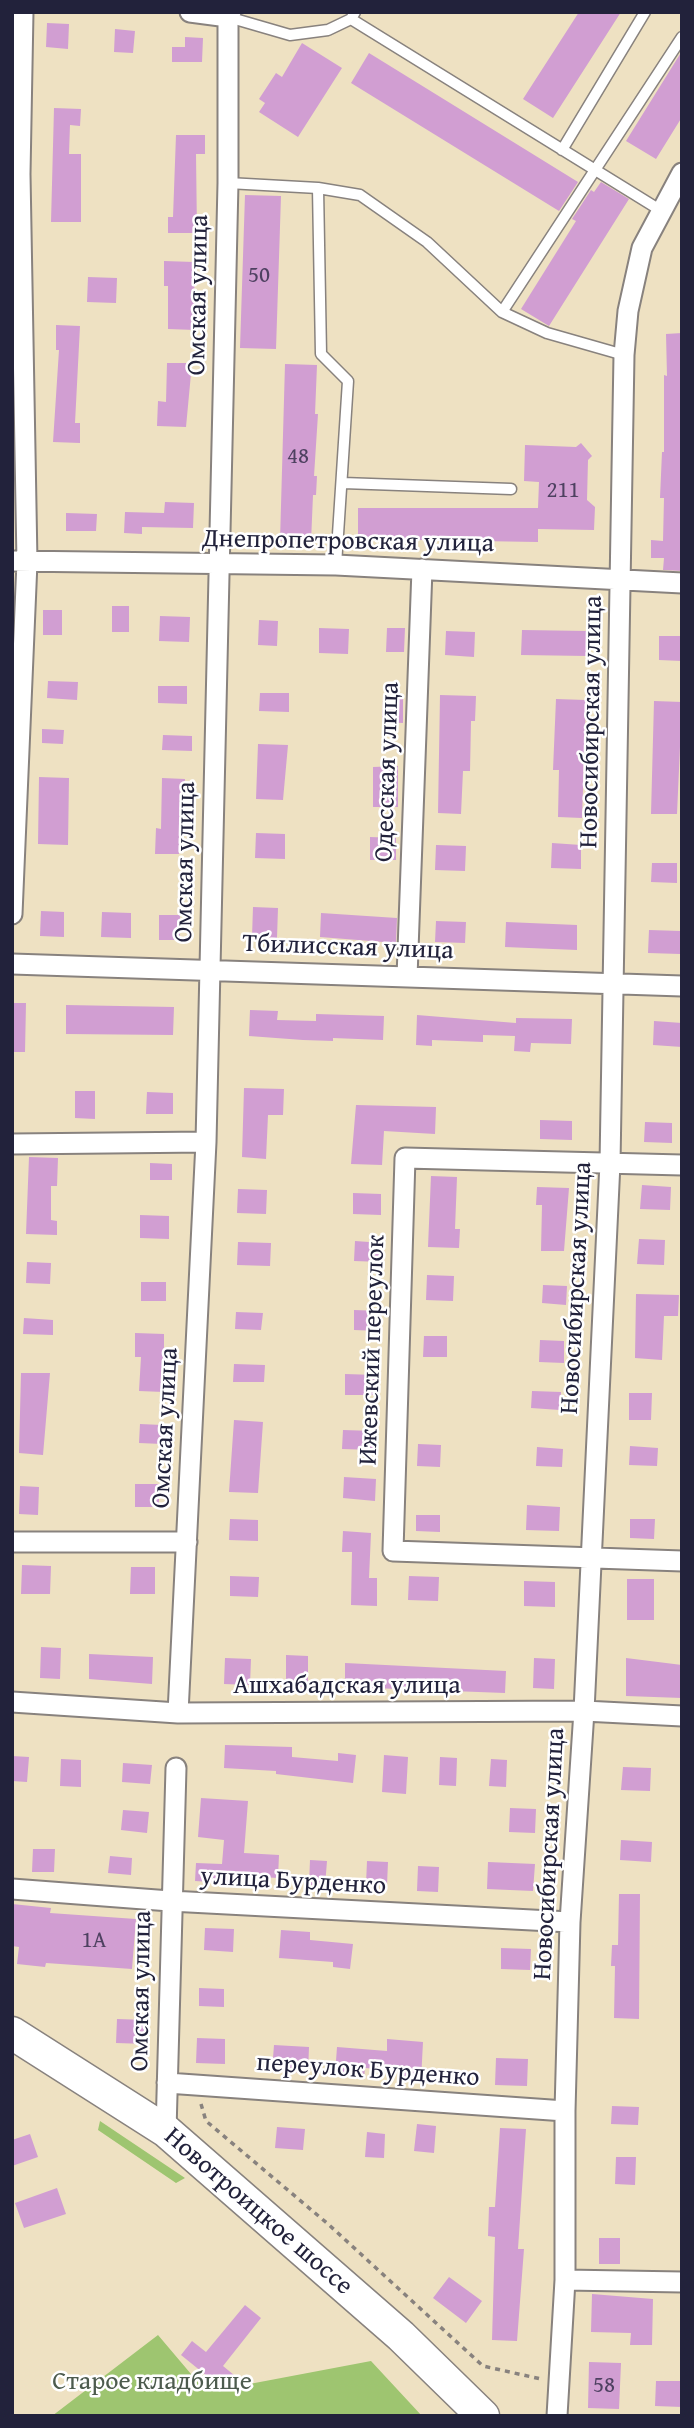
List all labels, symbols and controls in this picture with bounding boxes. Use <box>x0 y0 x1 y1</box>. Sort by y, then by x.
street label: Омская улица <box>182 214 216 376</box>
house number: 50 <box>248 262 270 290</box>
house number: 48 <box>287 443 309 471</box>
house number: 211 <box>546 477 580 505</box>
street label: Днепропетровская улица <box>202 524 494 560</box>
street label: Новосибирская улица <box>574 595 610 849</box>
street label: Одесская улица <box>369 681 407 863</box>
street label: Омская улица <box>169 781 203 943</box>
street label: Тбилисская улица <box>242 929 454 967</box>
street label: Новосибирская улица <box>555 1161 599 1415</box>
street label: Ижевский переулок <box>353 1234 393 1466</box>
street label: Омская улица <box>146 1347 186 1509</box>
street label: Ашхабадская улица <box>233 1670 461 1702</box>
street label: Новосибирская улица <box>528 1727 572 1981</box>
street label: улица Бурденко <box>199 1862 387 1902</box>
street label: Омская улица <box>125 1910 159 2072</box>
house number: 1А <box>81 1927 107 1955</box>
street label: переулок Бурденко <box>255 2048 481 2094</box>
street label: Новотроицкое шоссе <box>157 2122 359 2302</box>
park label: Старое кладбище <box>52 2366 252 2398</box>
house number: 58 <box>593 2372 615 2400</box>

